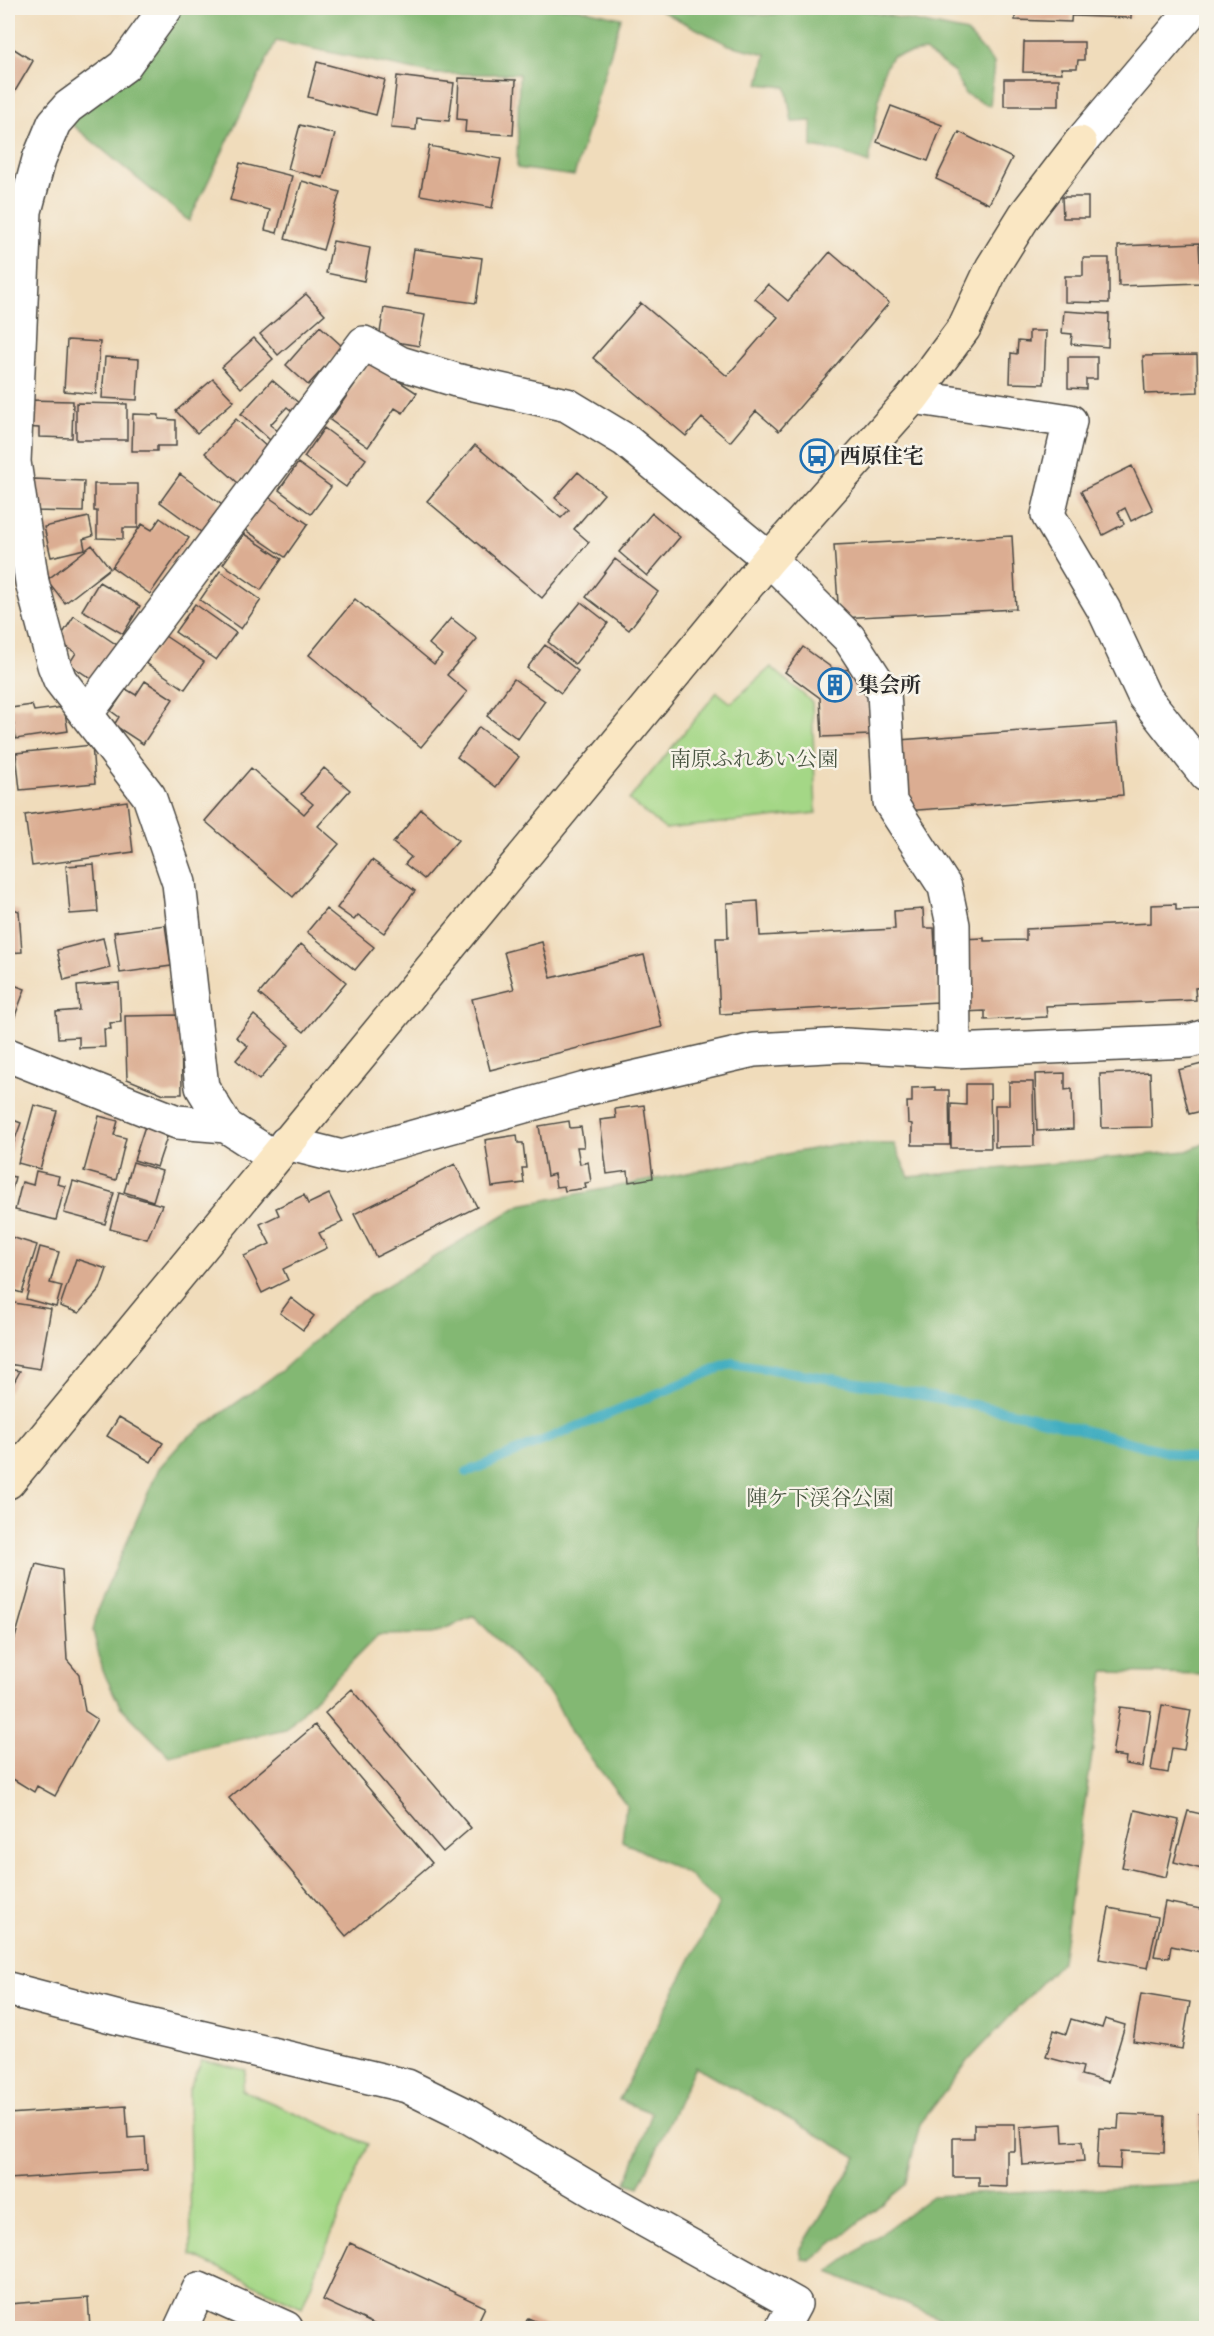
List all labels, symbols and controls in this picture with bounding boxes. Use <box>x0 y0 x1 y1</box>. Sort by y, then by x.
bus stop icon: 西原住宅 <box>799 438 835 474</box>
place label: 西原住宅 <box>840 444 924 468</box>
building icon: 集会所 <box>817 667 853 703</box>
place label: 集会所 <box>858 673 921 697</box>
park label: 南原ふれあい公園 <box>670 747 838 771</box>
park label: 陣ケ下渓谷公園 <box>747 1486 894 1510</box>

